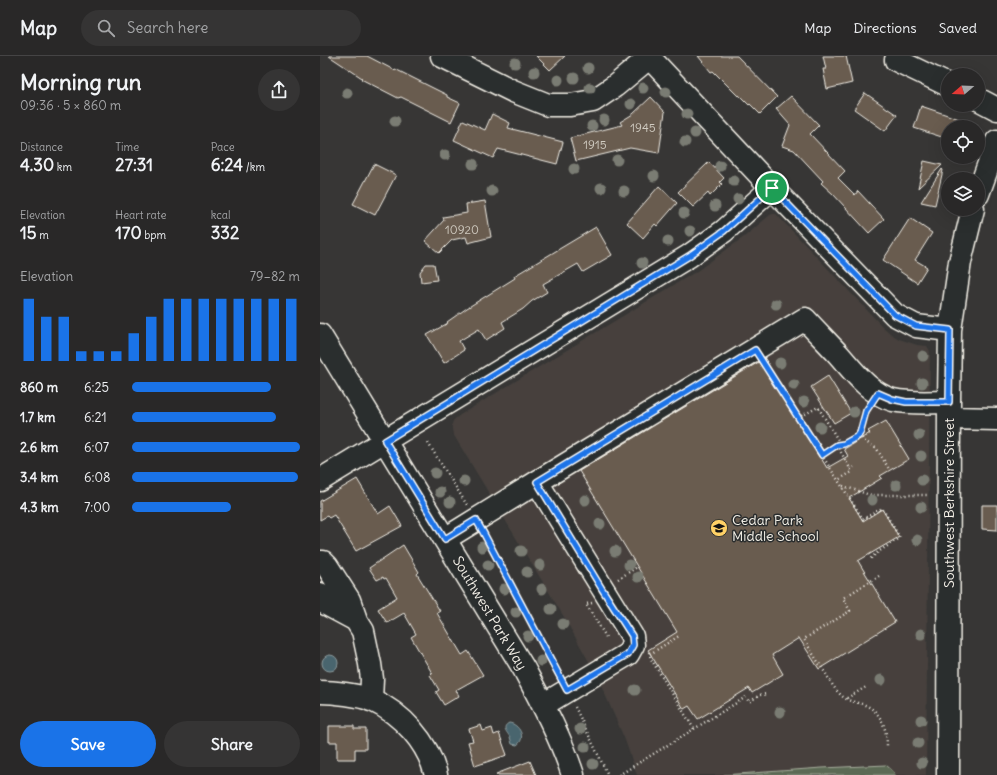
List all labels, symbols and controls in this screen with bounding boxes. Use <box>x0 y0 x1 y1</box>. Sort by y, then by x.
search box <box>81 10 361 46</box>
text: Map <box>20 16 57 40</box>
icon: search <box>95 17 117 39</box>
text: Search here <box>127 18 208 37</box>
text: Map <box>804 19 831 37</box>
text: Directions <box>853 19 917 37</box>
text: Saved <box>939 19 977 37</box>
text: Morning run <box>20 68 142 96</box>
north arrow <box>941 68 985 112</box>
map controls <box>941 68 985 216</box>
button: share <box>258 69 300 111</box>
text: 09:36 · 5 × 860 m <box>20 97 121 114</box>
house number: 1945 <box>630 120 656 135</box>
button: locate <box>941 120 985 164</box>
house number: 1915 <box>583 137 607 152</box>
text: Distance <box>20 140 63 154</box>
text: Time <box>115 140 139 154</box>
text: Pace <box>211 140 235 154</box>
text: 4.30 <box>20 154 54 176</box>
text: 27:31 <box>115 154 153 176</box>
text: 6:24 <box>211 154 243 176</box>
text: km <box>54 160 72 174</box>
text: /km <box>243 160 265 174</box>
pin <box>755 171 789 205</box>
button: layers <box>941 172 985 216</box>
icon: arrive <box>761 177 783 199</box>
text: Elevation <box>20 208 65 222</box>
text: Heart rate <box>115 208 166 222</box>
text: kcal <box>211 208 230 222</box>
text: 15 <box>20 222 37 244</box>
text: 170 <box>115 222 142 244</box>
text: 332 <box>211 222 239 244</box>
house number: 10920 <box>445 222 479 237</box>
text: m <box>37 228 49 242</box>
text: bpm <box>142 228 166 242</box>
text: Elevation <box>20 268 73 285</box>
text: 79–82 m <box>250 268 300 285</box>
text: 860 m <box>20 379 58 396</box>
text: 6:25 <box>84 379 109 396</box>
text: 1.7 km <box>20 409 55 426</box>
text: 6:21 <box>84 409 107 426</box>
street label: Southwest Berkshire Street <box>940 418 958 588</box>
text: 2.6 km <box>20 439 58 456</box>
text: 6:07 <box>84 439 109 456</box>
text: 3.4 km <box>20 469 58 486</box>
text: 6:08 <box>84 469 110 486</box>
text: 4.3 km <box>20 499 59 516</box>
text: 7:00 <box>84 499 110 516</box>
place label: Cedar Park Middle School <box>732 511 819 545</box>
school or university icon: Cedar Park Middle School <box>709 518 729 538</box>
street label: Southwest Park Way <box>449 553 531 673</box>
button: Save <box>20 721 156 767</box>
button: Share <box>164 721 300 767</box>

